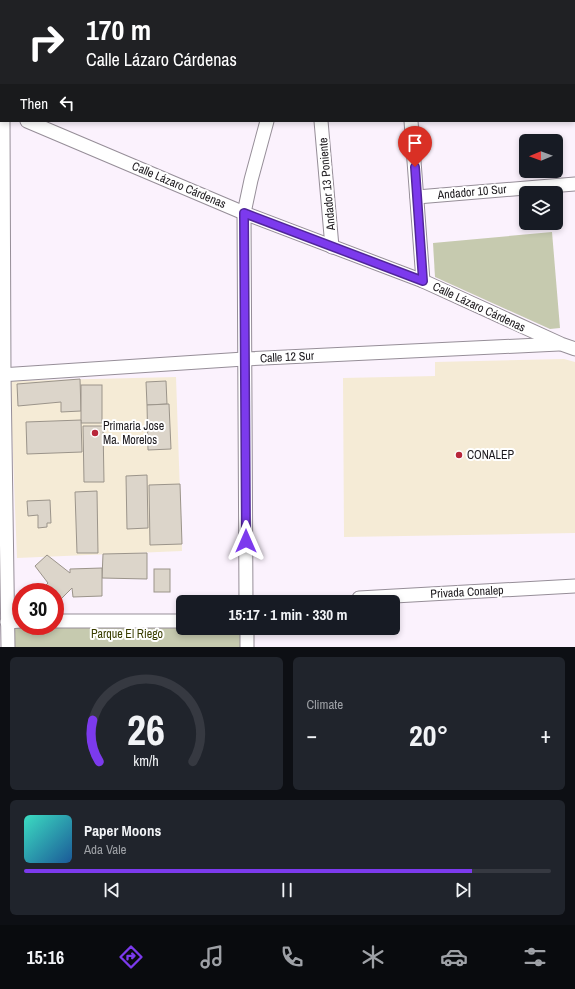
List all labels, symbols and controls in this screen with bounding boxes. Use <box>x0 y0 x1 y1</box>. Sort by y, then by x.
text: 170 m <box>86 11 151 49</box>
icon: right <box>20 16 72 68</box>
text: Calle Lázaro Cárdenas <box>86 47 237 72</box>
icon: left <box>56 92 78 114</box>
text: Then <box>20 93 48 114</box>
pin <box>398 126 432 167</box>
icon: arrive <box>404 132 426 154</box>
north arrow <box>519 134 563 178</box>
map controls <box>519 134 563 230</box>
street label: Andador 13 Poniente <box>315 137 339 232</box>
street label: Calle Lázaro Cárdenas <box>130 158 229 212</box>
street label: Andador 10 Sur <box>436 181 508 203</box>
button: layers <box>519 186 563 230</box>
street label: Calle Lázaro Cárdenas <box>430 278 528 336</box>
street label: Calle 12 Sur <box>260 348 315 366</box>
place label: Primaria Jose Ma. Morelos <box>103 418 164 448</box>
marker: Primaria Jose Ma. Morelos <box>90 428 100 438</box>
place label: CONALEP <box>467 447 514 463</box>
marker: CONALEP <box>454 450 464 460</box>
position arrow <box>225 520 267 562</box>
street label: Privada Conalep <box>430 582 504 602</box>
speed limit sign: 30 <box>12 583 64 635</box>
text: 15:17 · 1 min · 330 m <box>229 604 347 625</box>
park label: Parque El Riego <box>91 626 163 642</box>
text: Climate <box>307 696 343 713</box>
text: 26 <box>127 701 165 757</box>
text: 20° <box>409 715 448 755</box>
text: − <box>307 720 317 750</box>
text: + <box>540 720 551 750</box>
text: km/h <box>134 750 159 769</box>
text: Paper Moons <box>84 820 161 841</box>
text: Ada Vale <box>84 841 126 858</box>
icon: previous <box>101 879 123 901</box>
icon: pause <box>276 879 298 901</box>
icon: next <box>452 879 474 901</box>
icon: directions <box>117 943 145 971</box>
icon: music <box>198 943 226 971</box>
icon: phone <box>278 943 306 971</box>
icon: climate <box>359 943 387 971</box>
icon: car <box>440 943 468 971</box>
icon: filters <box>521 943 549 971</box>
text: 15:16 <box>26 945 64 970</box>

